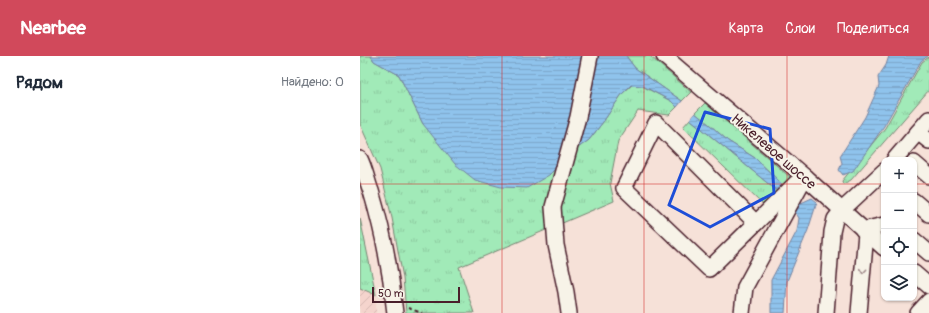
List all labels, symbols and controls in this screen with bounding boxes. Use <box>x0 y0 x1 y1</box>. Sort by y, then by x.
text: Nearbee <box>20 16 86 40</box>
text: Карта <box>729 20 763 37</box>
text: Слои <box>785 20 815 37</box>
text: Поделиться <box>837 20 909 37</box>
text: Рядом <box>16 72 63 93</box>
text: Найдено: 0 <box>281 74 344 90</box>
street label: Никелевое шоссе <box>728 110 819 193</box>
map controls <box>881 157 917 301</box>
button: + <box>881 157 917 193</box>
button: − <box>881 193 917 229</box>
button: locate <box>881 229 917 265</box>
button: layers <box>881 265 917 301</box>
one-way arrow <box>858 268 867 274</box>
scale bar <box>372 285 460 304</box>
text: 50 m <box>378 287 404 300</box>

